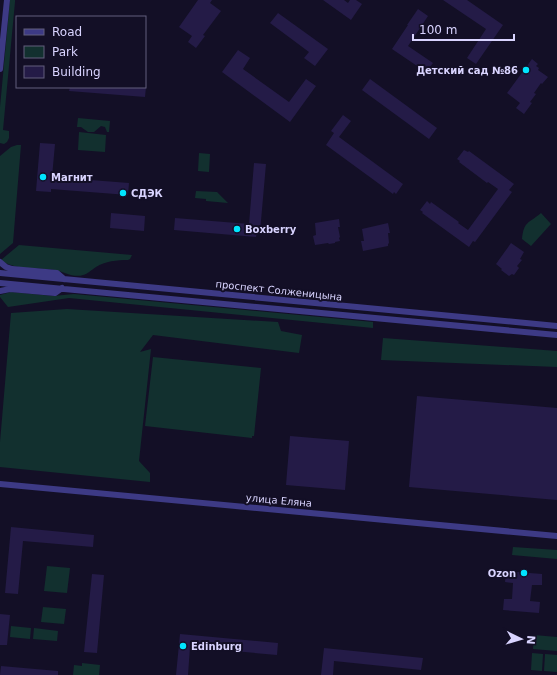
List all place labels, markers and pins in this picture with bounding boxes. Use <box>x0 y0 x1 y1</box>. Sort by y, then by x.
place label: Детский сад №86 <box>416 65 518 76</box>
marker: Детский сад №86 <box>521 65 531 75</box>
marker: Магнит <box>38 172 48 182</box>
place label: Магнит <box>51 172 93 183</box>
marker: СДЭК <box>118 188 128 198</box>
place label: СДЭК <box>131 188 164 199</box>
marker: Boxberry <box>232 224 242 234</box>
place label: Boxberry <box>245 224 297 235</box>
place label: Ozon <box>488 568 516 579</box>
marker: Ozon <box>519 568 529 578</box>
marker: Edinburg <box>178 641 188 651</box>
place label: Edinburg <box>191 641 242 652</box>

